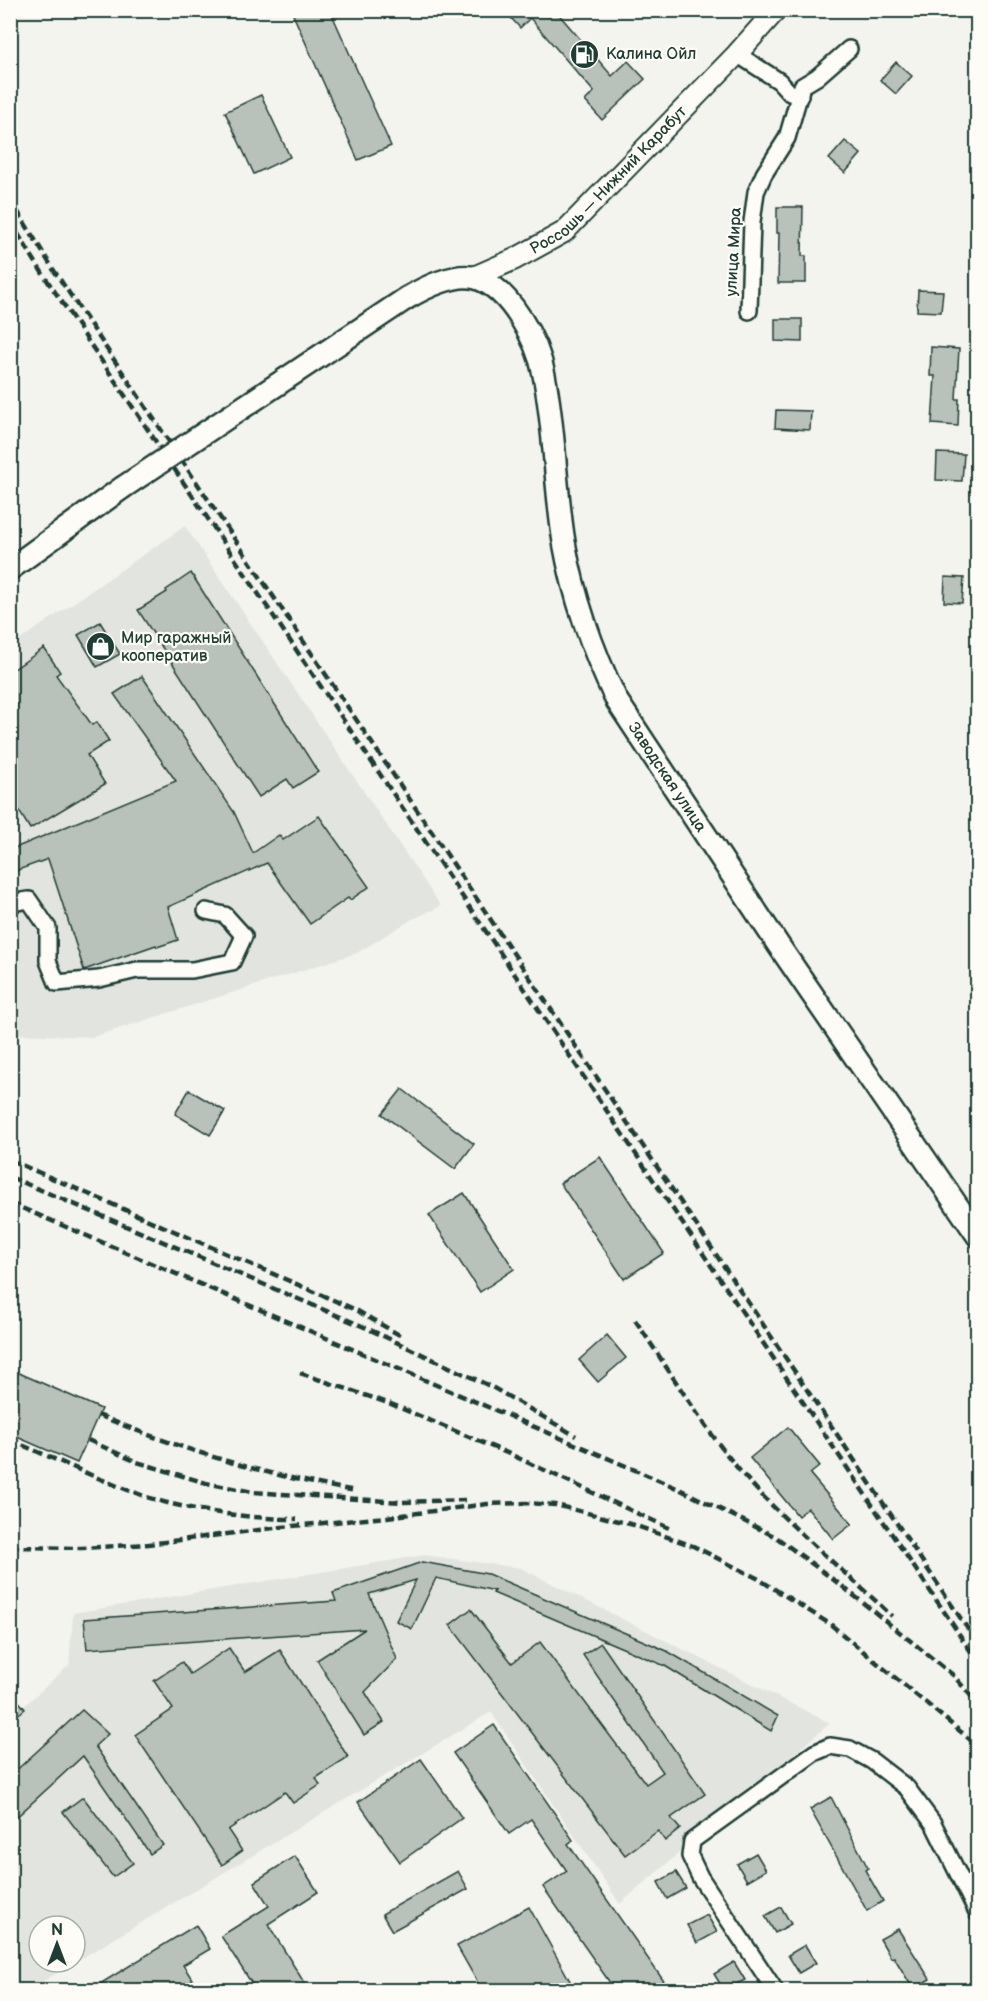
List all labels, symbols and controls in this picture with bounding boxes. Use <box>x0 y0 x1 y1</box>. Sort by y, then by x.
fuel station icon: Калина Ойл <box>569 38 601 70</box>
place label: Калина Ойл <box>606 45 696 64</box>
street label: Россошь — Нижний Карабут <box>527 102 691 258</box>
street label: улица Мира <box>722 206 746 297</box>
place label: Мир гаражный кооператив <box>121 629 231 666</box>
shop icon: Мир гаражный кооператив <box>84 631 116 663</box>
street label: Заводская улица <box>624 718 711 836</box>
north arrow <box>27 1914 87 1974</box>
text: N <box>51 1921 63 1940</box>

